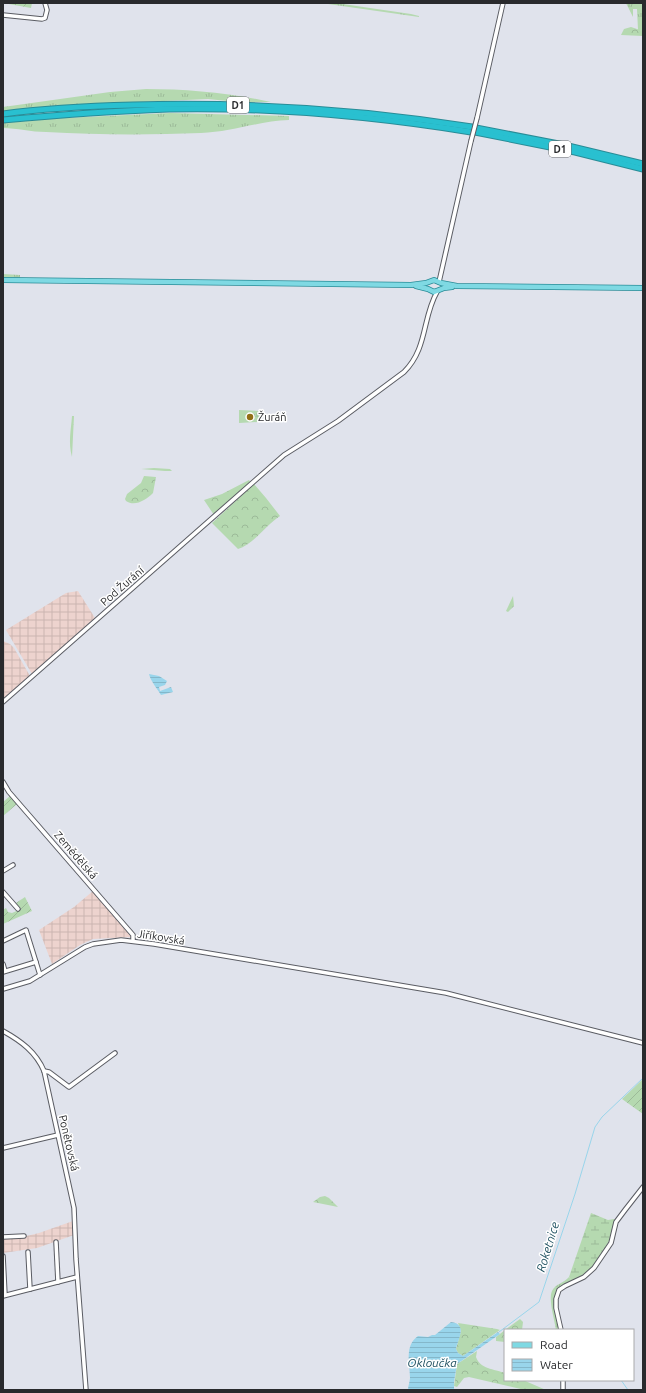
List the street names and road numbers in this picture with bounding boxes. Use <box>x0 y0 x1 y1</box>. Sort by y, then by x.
road number: D1 <box>227 97 249 113</box>
road number: D1 <box>549 141 571 157</box>
street label: Pod Žurání <box>97 563 146 608</box>
street label: Zemědělská <box>52 829 100 881</box>
street label: Jiříkovská <box>136 927 186 947</box>
street label: Ponětovská <box>57 1114 81 1172</box>

